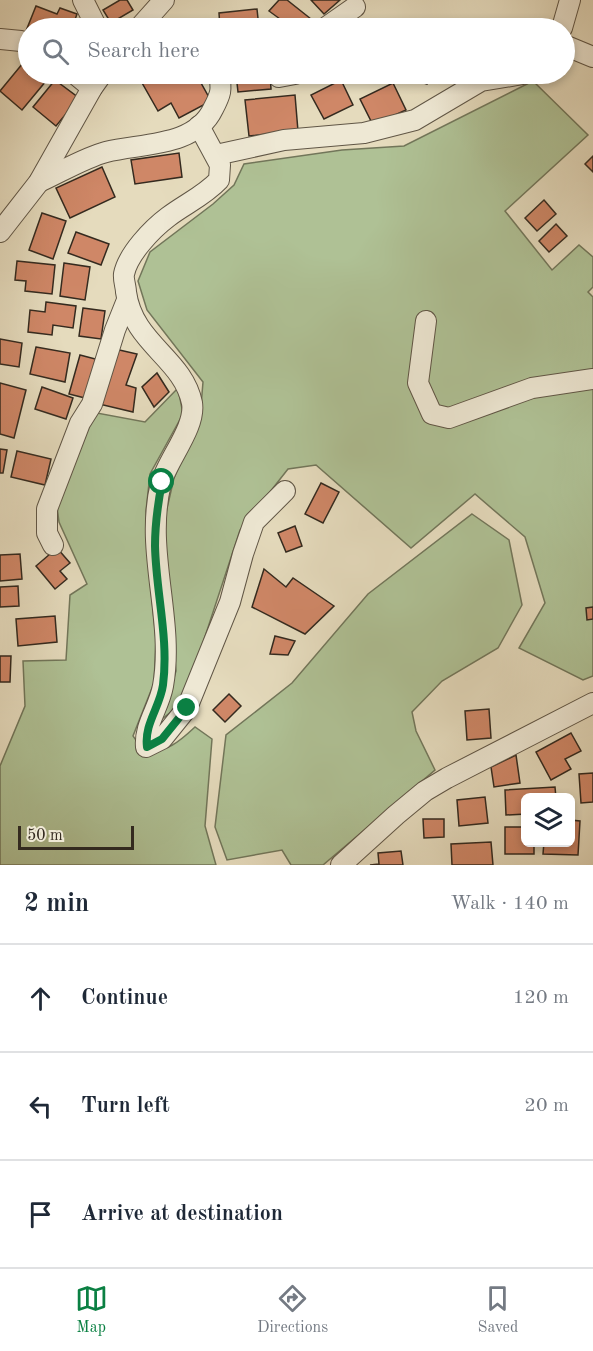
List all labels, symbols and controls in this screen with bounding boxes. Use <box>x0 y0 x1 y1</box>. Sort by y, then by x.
search box <box>18 18 575 84</box>
icon: search <box>39 35 72 68</box>
text: Search here <box>87 40 200 62</box>
route start <box>148 468 174 494</box>
route end <box>173 694 199 720</box>
map controls <box>521 793 575 847</box>
button: layers <box>521 793 575 847</box>
scale bar <box>18 823 134 850</box>
text: 50 m <box>27 828 63 844</box>
text: 2 min <box>24 891 89 917</box>
text: Walk · 140 m <box>450 894 569 914</box>
icon: ahead <box>24 982 57 1015</box>
text: Continue <box>81 987 168 1009</box>
text: 120 m <box>513 988 569 1008</box>
icon: left <box>24 1090 57 1123</box>
text: Turn left <box>81 1095 170 1117</box>
text: 20 m <box>524 1096 569 1116</box>
icon: arrive <box>24 1198 57 1231</box>
text: Arrive at destination <box>81 1203 283 1225</box>
tab: Map <box>75 1282 108 1338</box>
tab: Directions <box>257 1282 328 1338</box>
tab: Saved <box>478 1282 518 1338</box>

